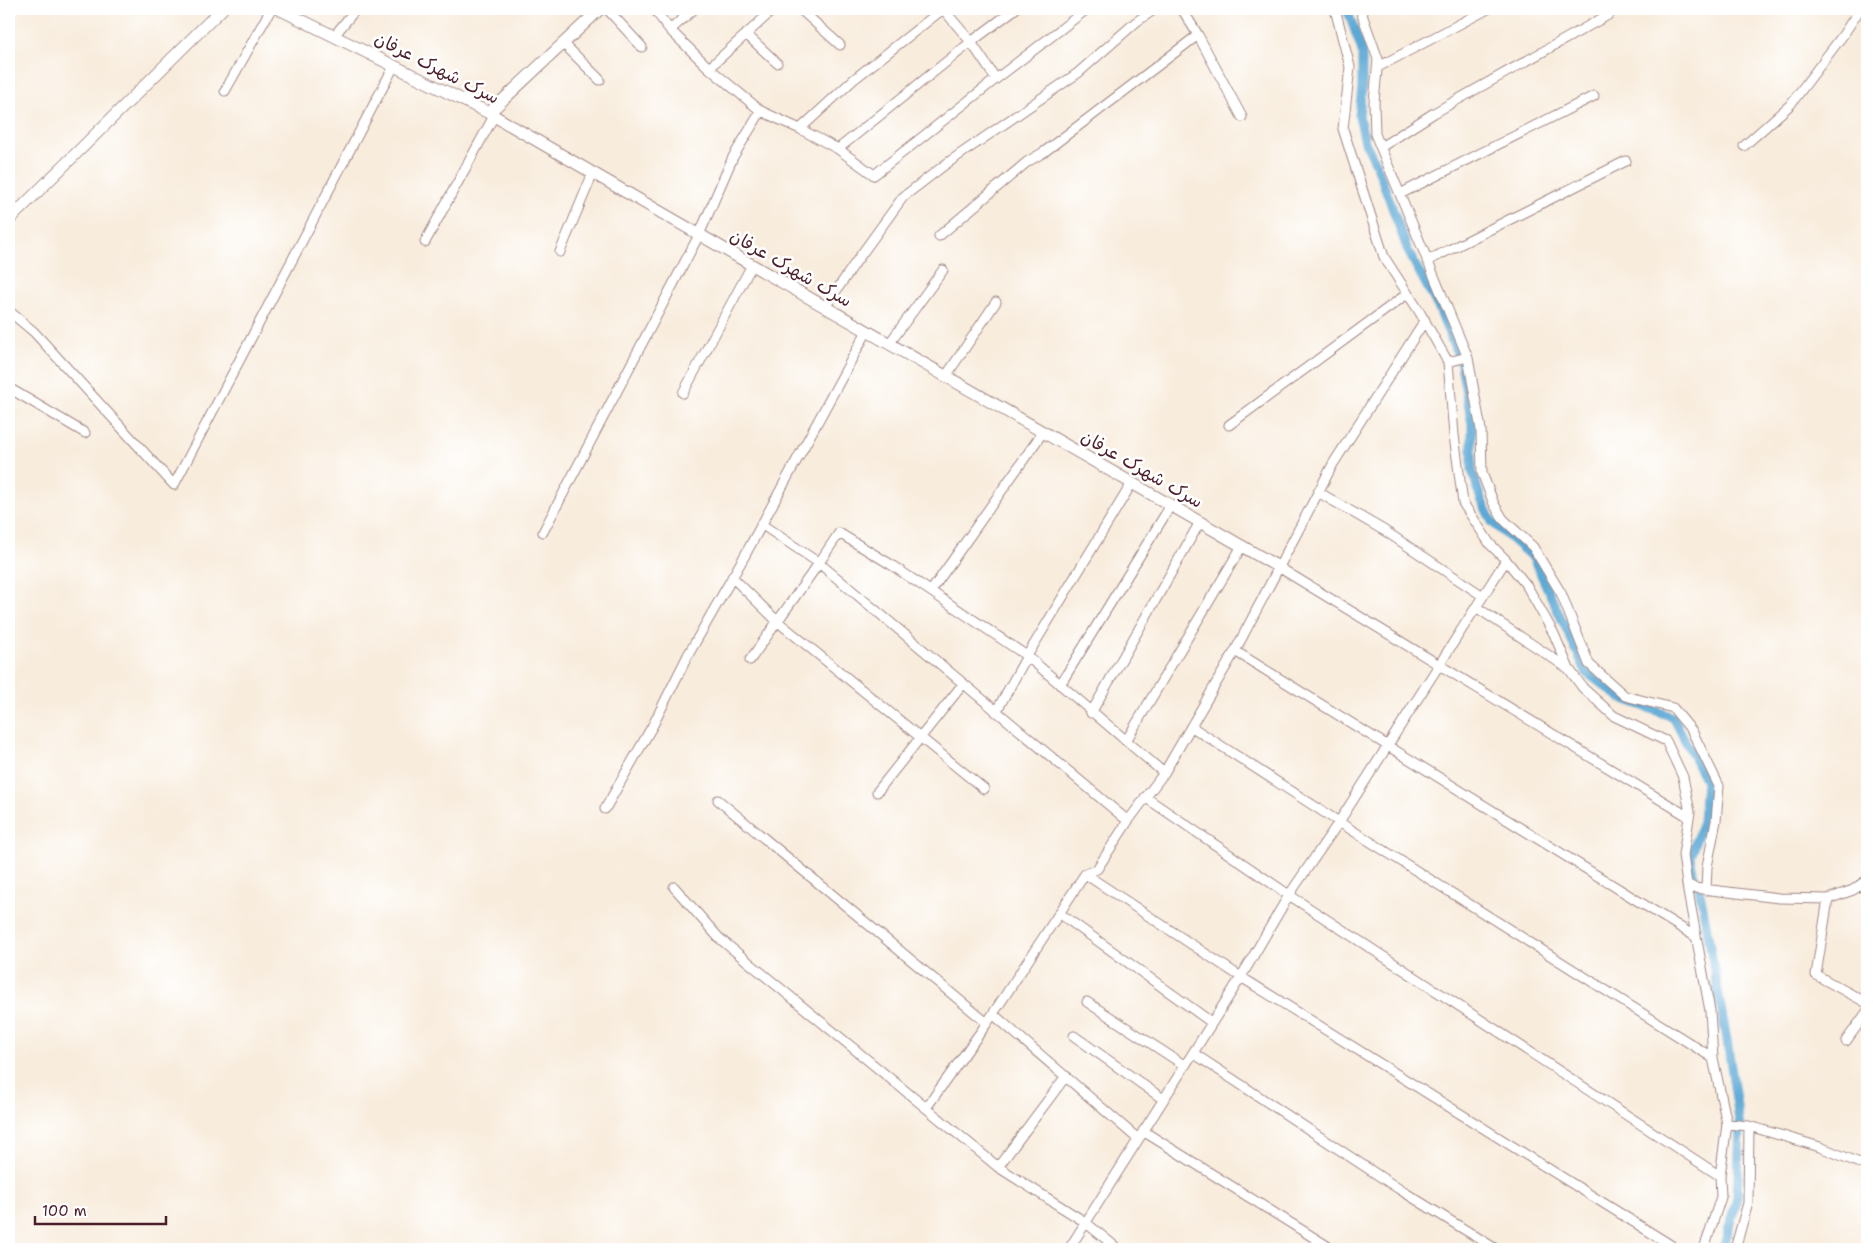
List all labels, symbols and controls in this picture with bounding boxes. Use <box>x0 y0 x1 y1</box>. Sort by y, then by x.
street label: سرک شهرک عرفان <box>371 26 503 110</box>
street label: سرک شهرک عرفان <box>726 223 856 313</box>
street label: سرک شهرک عرفان <box>1077 424 1207 514</box>
scale bar <box>35 1193 166 1225</box>
text: 100 m <box>42 1201 87 1221</box>

